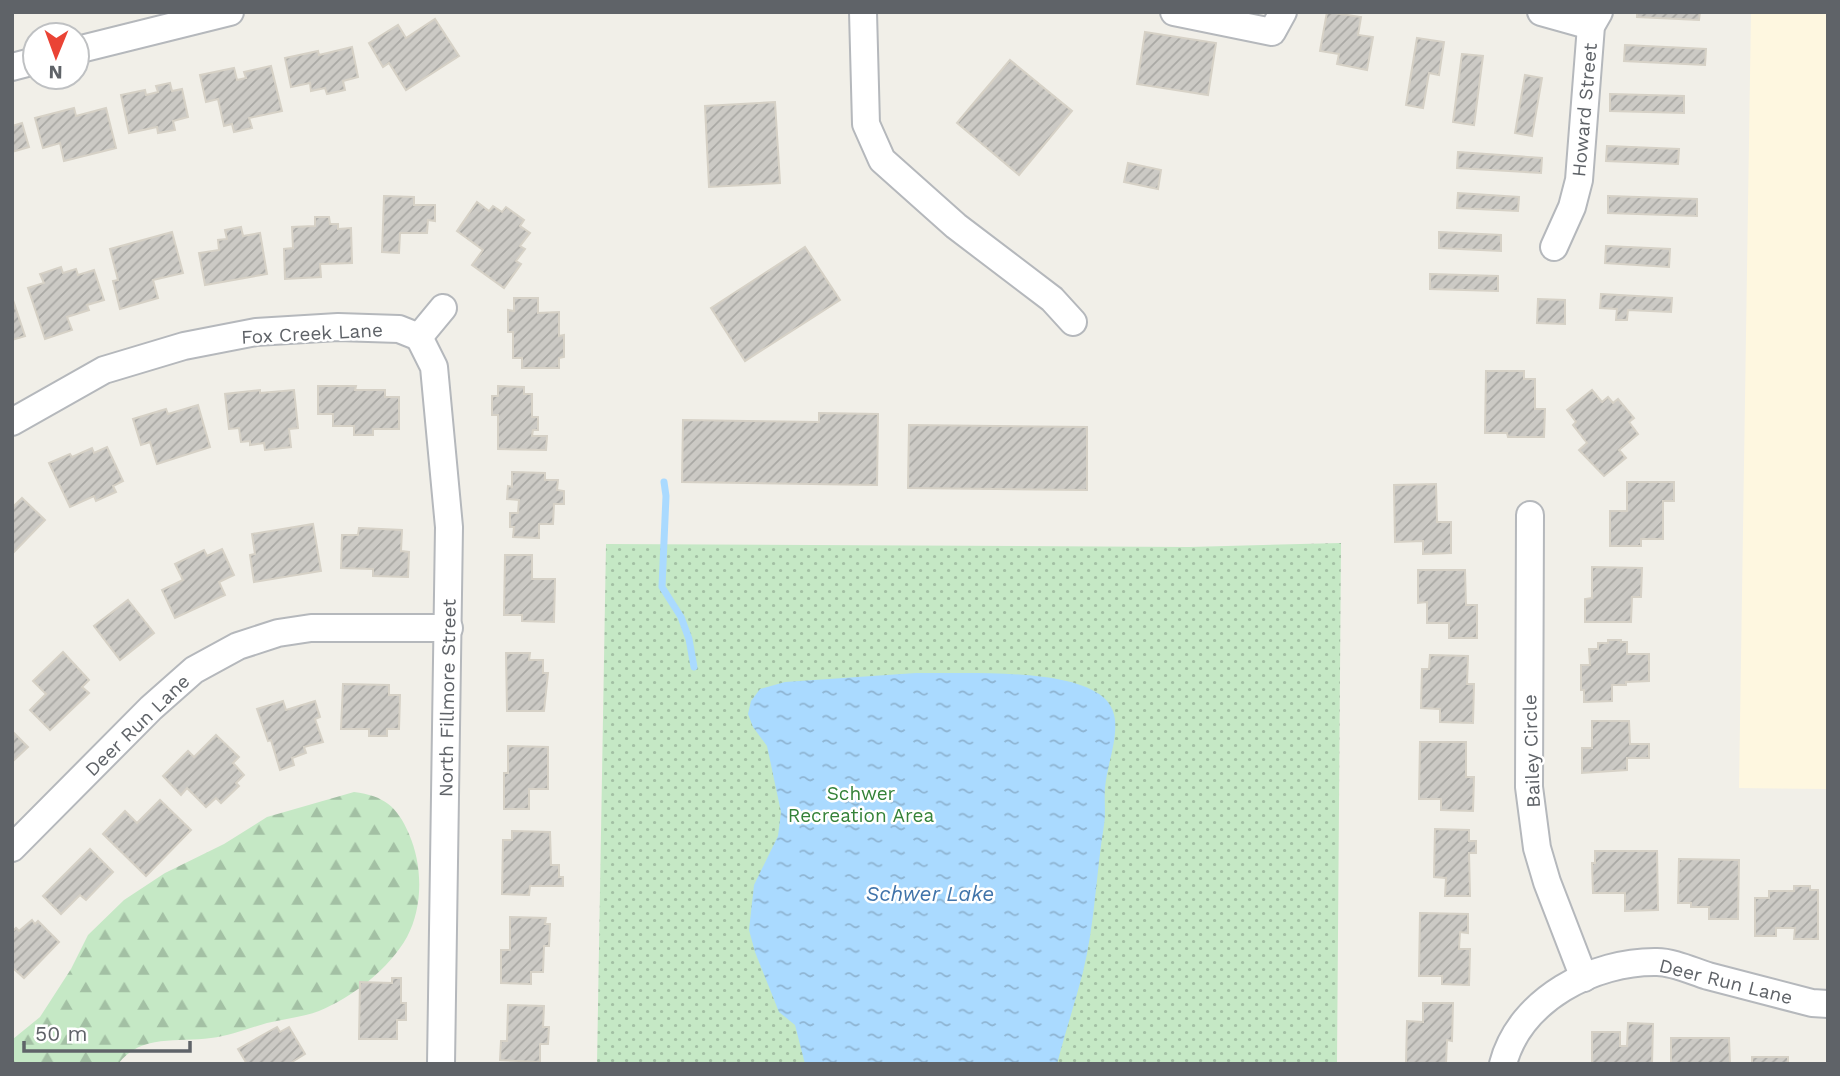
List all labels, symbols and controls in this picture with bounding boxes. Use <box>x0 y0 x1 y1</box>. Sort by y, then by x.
north arrow <box>21 21 91 91</box>
street label: Howard Street <box>1567 42 1602 178</box>
text: N <box>48 61 63 84</box>
street label: Fox Creek Lane <box>241 318 383 349</box>
street label: North Fillmore Street <box>434 599 461 797</box>
street label: Deer Run Lane <box>80 670 194 781</box>
street label: Bailey Circle <box>1518 694 1545 808</box>
park label: Schwer Recreation Area <box>788 782 934 827</box>
water label: Schwer Lake <box>866 881 994 906</box>
street label: Deer Run Lane <box>1657 954 1795 1009</box>
scale bar <box>24 1010 191 1054</box>
text: 50 m <box>35 1021 87 1046</box>

